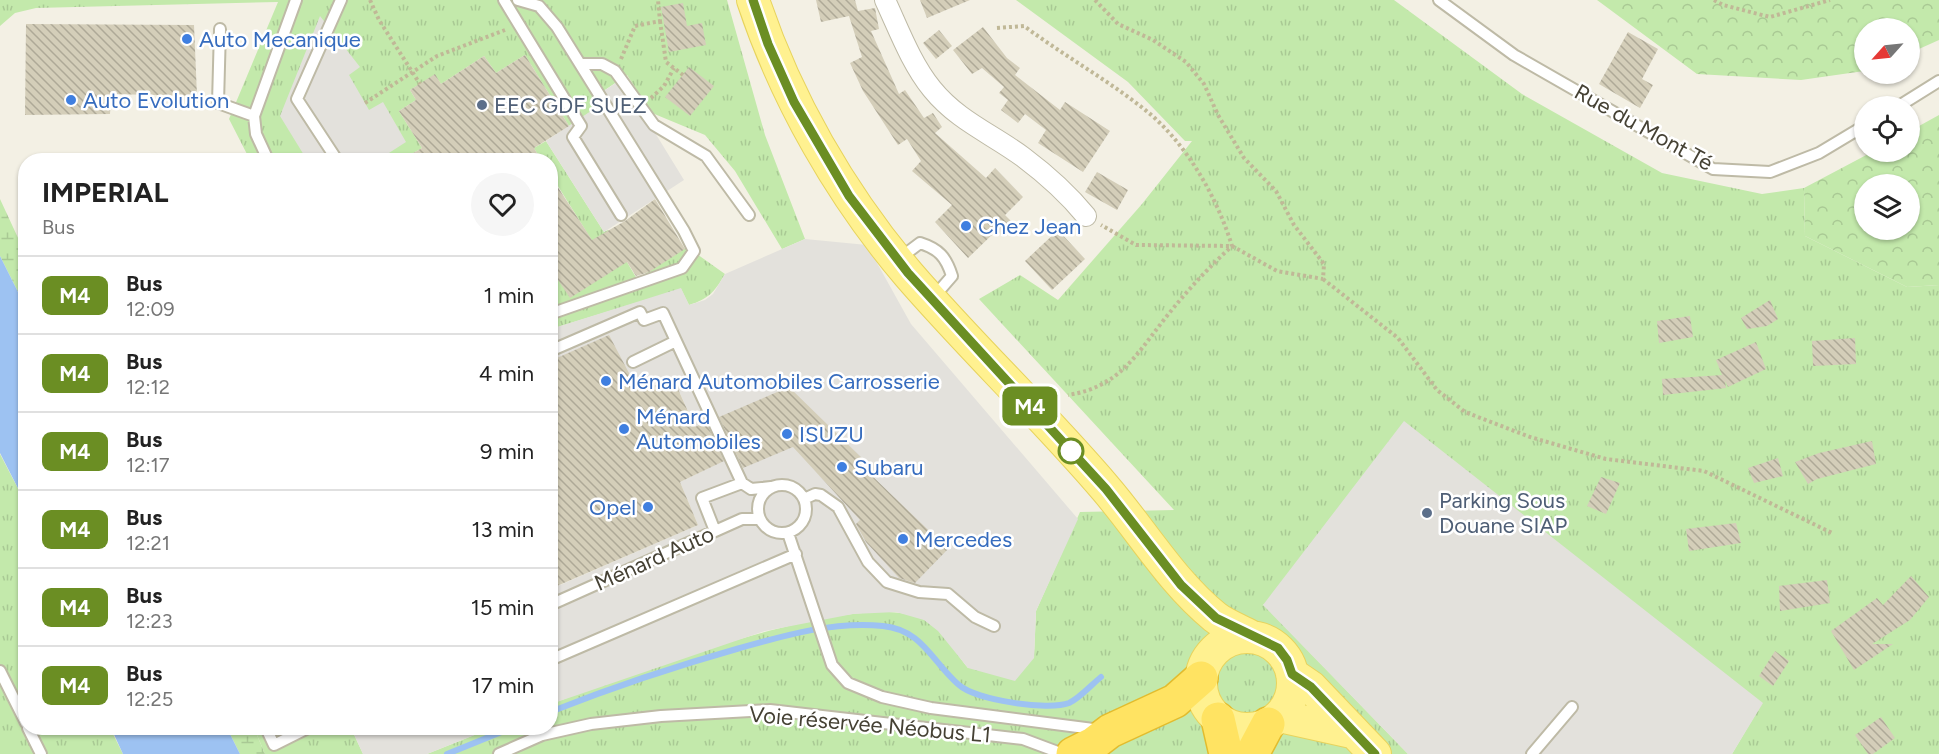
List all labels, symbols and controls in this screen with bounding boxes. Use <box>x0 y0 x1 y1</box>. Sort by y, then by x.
north arrow <box>1854 18 1920 84</box>
map controls <box>1854 18 1920 240</box>
place label: Auto Mecanique <box>199 26 361 53</box>
marker: Auto Mecanique <box>180 32 194 46</box>
street label: Rue du Mont Té <box>1570 78 1718 177</box>
place label: Auto Evolution <box>83 87 229 114</box>
place label: EEC GDF SUEZ <box>494 92 647 119</box>
marker: Auto Evolution <box>64 93 78 107</box>
button: locate <box>1854 96 1920 162</box>
marker: EEC GDF SUEZ <box>475 98 489 112</box>
button: heart <box>471 173 534 236</box>
button: layers <box>1854 174 1920 240</box>
text: IMPERIAL <box>42 175 169 209</box>
place label: Chez Jean <box>978 213 1081 240</box>
text: Bus <box>42 215 75 239</box>
marker: Chez Jean <box>959 219 973 233</box>
text: Bus <box>126 270 162 297</box>
text: 1 min <box>483 282 534 309</box>
text: M4 <box>59 283 91 308</box>
text: 12:09 <box>126 297 175 321</box>
text: Bus <box>126 348 162 375</box>
text: 4 min <box>479 360 534 387</box>
text: M4 <box>59 361 91 386</box>
place label: Ménard Automobiles Carrosserie <box>618 368 940 395</box>
marker: Ménard Automobiles Carrosserie <box>599 374 613 388</box>
text: 12:12 <box>126 375 170 399</box>
line badge: M4 <box>1003 386 1057 426</box>
text: M4 <box>1014 394 1046 419</box>
place label: Ménard Automobiles <box>636 403 761 455</box>
place label: ISUZU <box>799 421 864 448</box>
marker: Ménard Automobiles <box>617 422 631 436</box>
text: Bus <box>126 426 162 453</box>
marker: ISUZU <box>780 427 794 441</box>
text: 9 min <box>480 438 534 465</box>
unlabelled marker <box>1058 438 1084 464</box>
text: M4 <box>59 439 91 464</box>
text: 12:17 <box>126 453 170 477</box>
place label: Subaru <box>854 454 924 481</box>
marker: Subaru <box>835 460 849 474</box>
place label: Parking Sous Douane SIAP <box>1439 487 1567 539</box>
place label: Opel <box>589 494 636 521</box>
marker: Opel <box>641 500 655 514</box>
text: Bus <box>126 504 162 531</box>
marker: Parking Sous Douane SIAP <box>1420 506 1434 520</box>
text: 13 min <box>471 516 534 543</box>
text: M4 <box>59 517 91 542</box>
street label: Ménard Auto <box>590 520 718 597</box>
place label: Mercedes <box>915 526 1012 553</box>
text: 12:21 <box>126 531 170 555</box>
marker: Mercedes <box>896 532 910 546</box>
text: Bus <box>126 582 162 609</box>
text: 15 min <box>471 594 534 621</box>
text: M4 <box>59 595 91 620</box>
text: 12:23 <box>126 609 173 633</box>
text: Bus <box>126 660 162 687</box>
text: 17 min <box>472 672 534 699</box>
text: M4 <box>59 673 91 698</box>
text: 12:25 <box>126 687 173 711</box>
street label: Voie réservée Néobus L1 <box>748 700 992 749</box>

